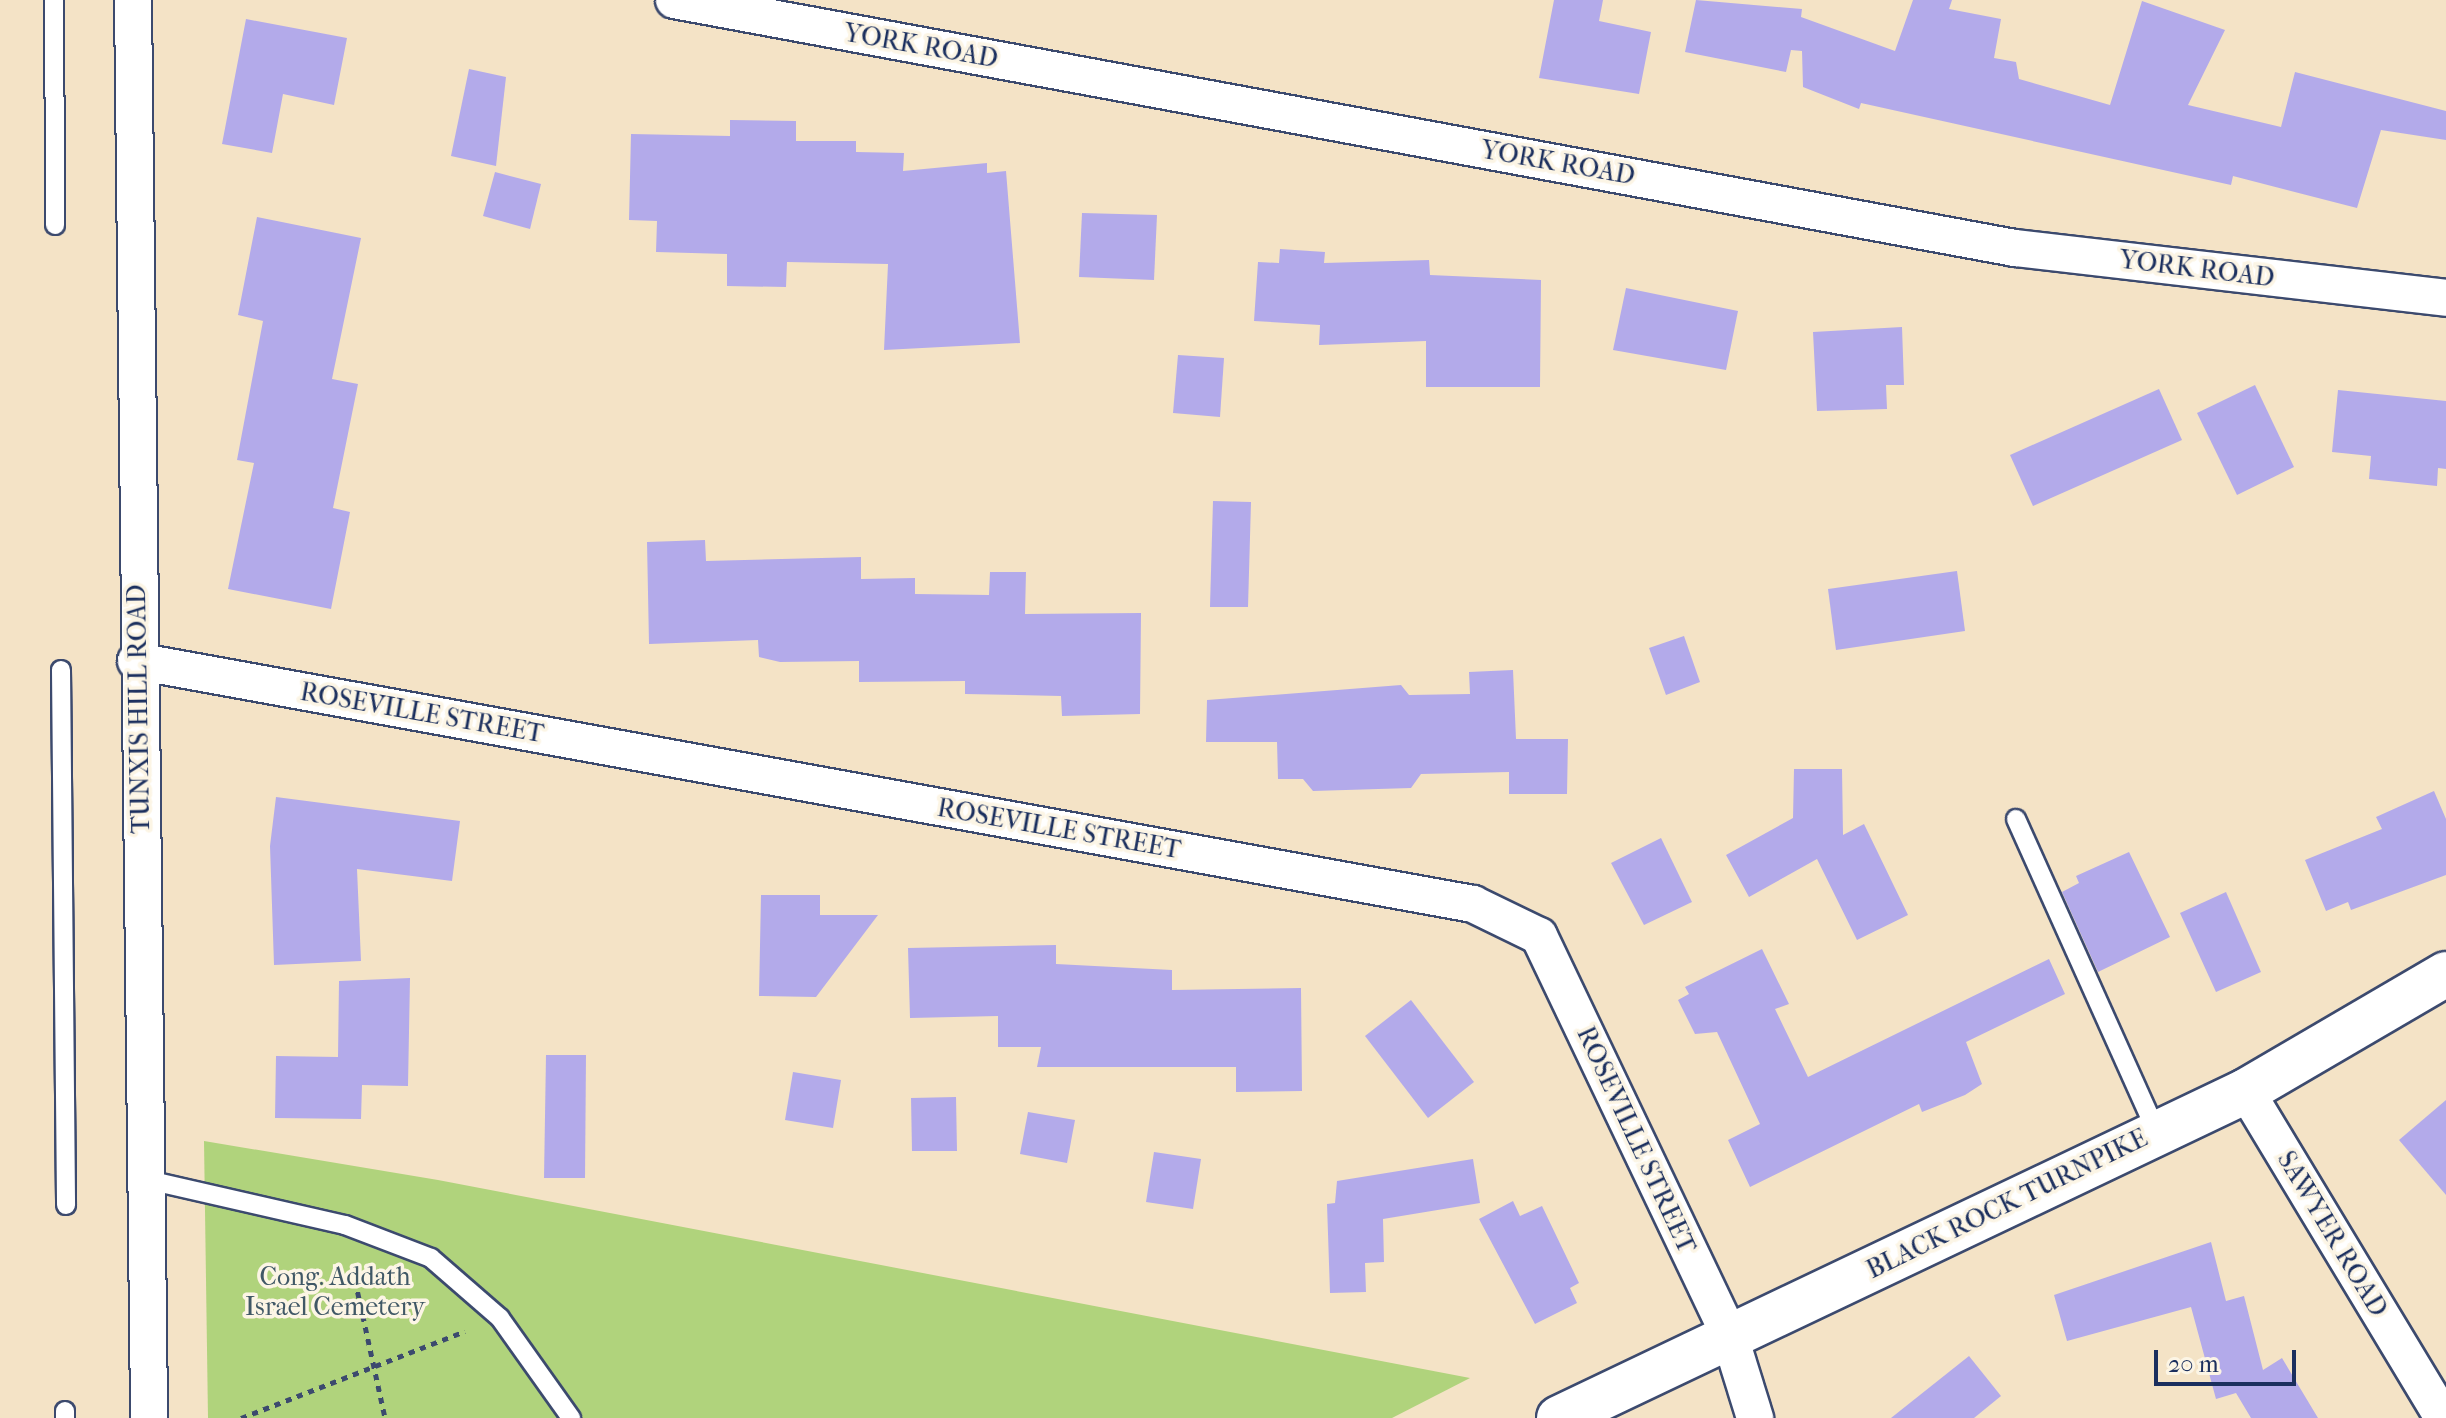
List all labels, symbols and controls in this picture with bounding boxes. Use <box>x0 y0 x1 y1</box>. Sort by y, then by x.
street label: YORK ROAD <box>842 17 1000 75</box>
street label: YORK ROAD <box>1479 134 1637 192</box>
street label: YORK ROAD <box>2118 244 2276 294</box>
street label: TUNXIS HILL ROAD <box>121 584 157 834</box>
street label: ROSEVILLE STREET <box>298 676 546 750</box>
street label: ROSEVILLE STREET <box>935 792 1183 866</box>
street label: ROSEVILLE STREET <box>1570 1022 1702 1258</box>
street label: BLACK ROCK TURNPIKE <box>1862 1122 2152 1286</box>
street label: SAWYER ROAD <box>2270 1146 2394 1322</box>
park label: Cong. Addath Israel Cemetery <box>245 1261 425 1322</box>
scale bar <box>2158 1334 2300 1384</box>
text: 20 m <box>2168 1350 2219 1378</box>

